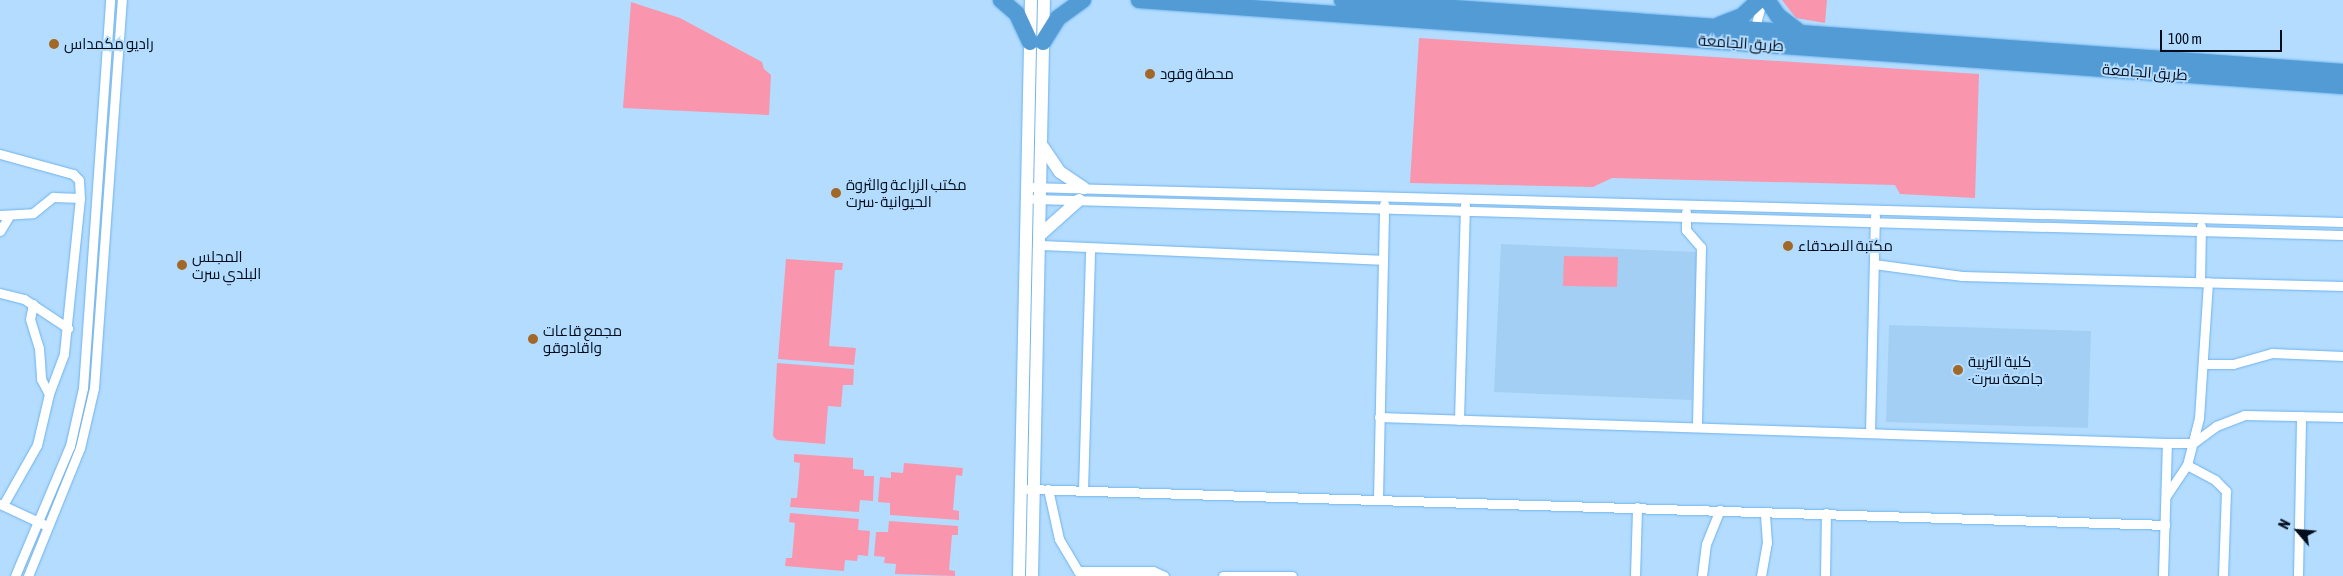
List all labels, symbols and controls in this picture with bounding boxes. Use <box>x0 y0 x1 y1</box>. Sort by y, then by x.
scale bar <box>2163 20 2286 52</box>
text: 100 m <box>2168 30 2202 47</box>
street label: طريق الجامعة <box>1698 31 1784 55</box>
place label: راديو مكمداس <box>64 35 154 53</box>
marker: راديو مكمداس <box>48 38 60 50</box>
street label: طريق الجامعة <box>2102 60 2188 84</box>
place label: محطة وقود <box>1160 65 1234 83</box>
marker: محطة وقود <box>1144 68 1156 80</box>
place label: مكتب الزراعة والثروة الحيوانية -سرت <box>846 175 967 210</box>
marker: مكتب الزراعة والثروة الحيوانية -سرت <box>830 187 842 199</box>
place label: مكتبة الاصدقاء <box>1798 237 1893 255</box>
marker: مكتبة الاصدقاء <box>1782 240 1794 252</box>
place label: المجلس البلدي سرت <box>192 247 261 282</box>
marker: المجلس البلدي سرت <box>176 259 188 271</box>
place label: مجمع قاعات واقادوقو <box>543 321 622 356</box>
marker: مجمع قاعات واقادوقو <box>527 333 539 345</box>
place label: كلية التربية -جامعة سرت <box>1968 352 2043 387</box>
marker: كلية التربية -جامعة سرت <box>1952 364 1964 376</box>
north arrow <box>2273 506 2323 556</box>
text: N <box>2276 517 2294 532</box>

